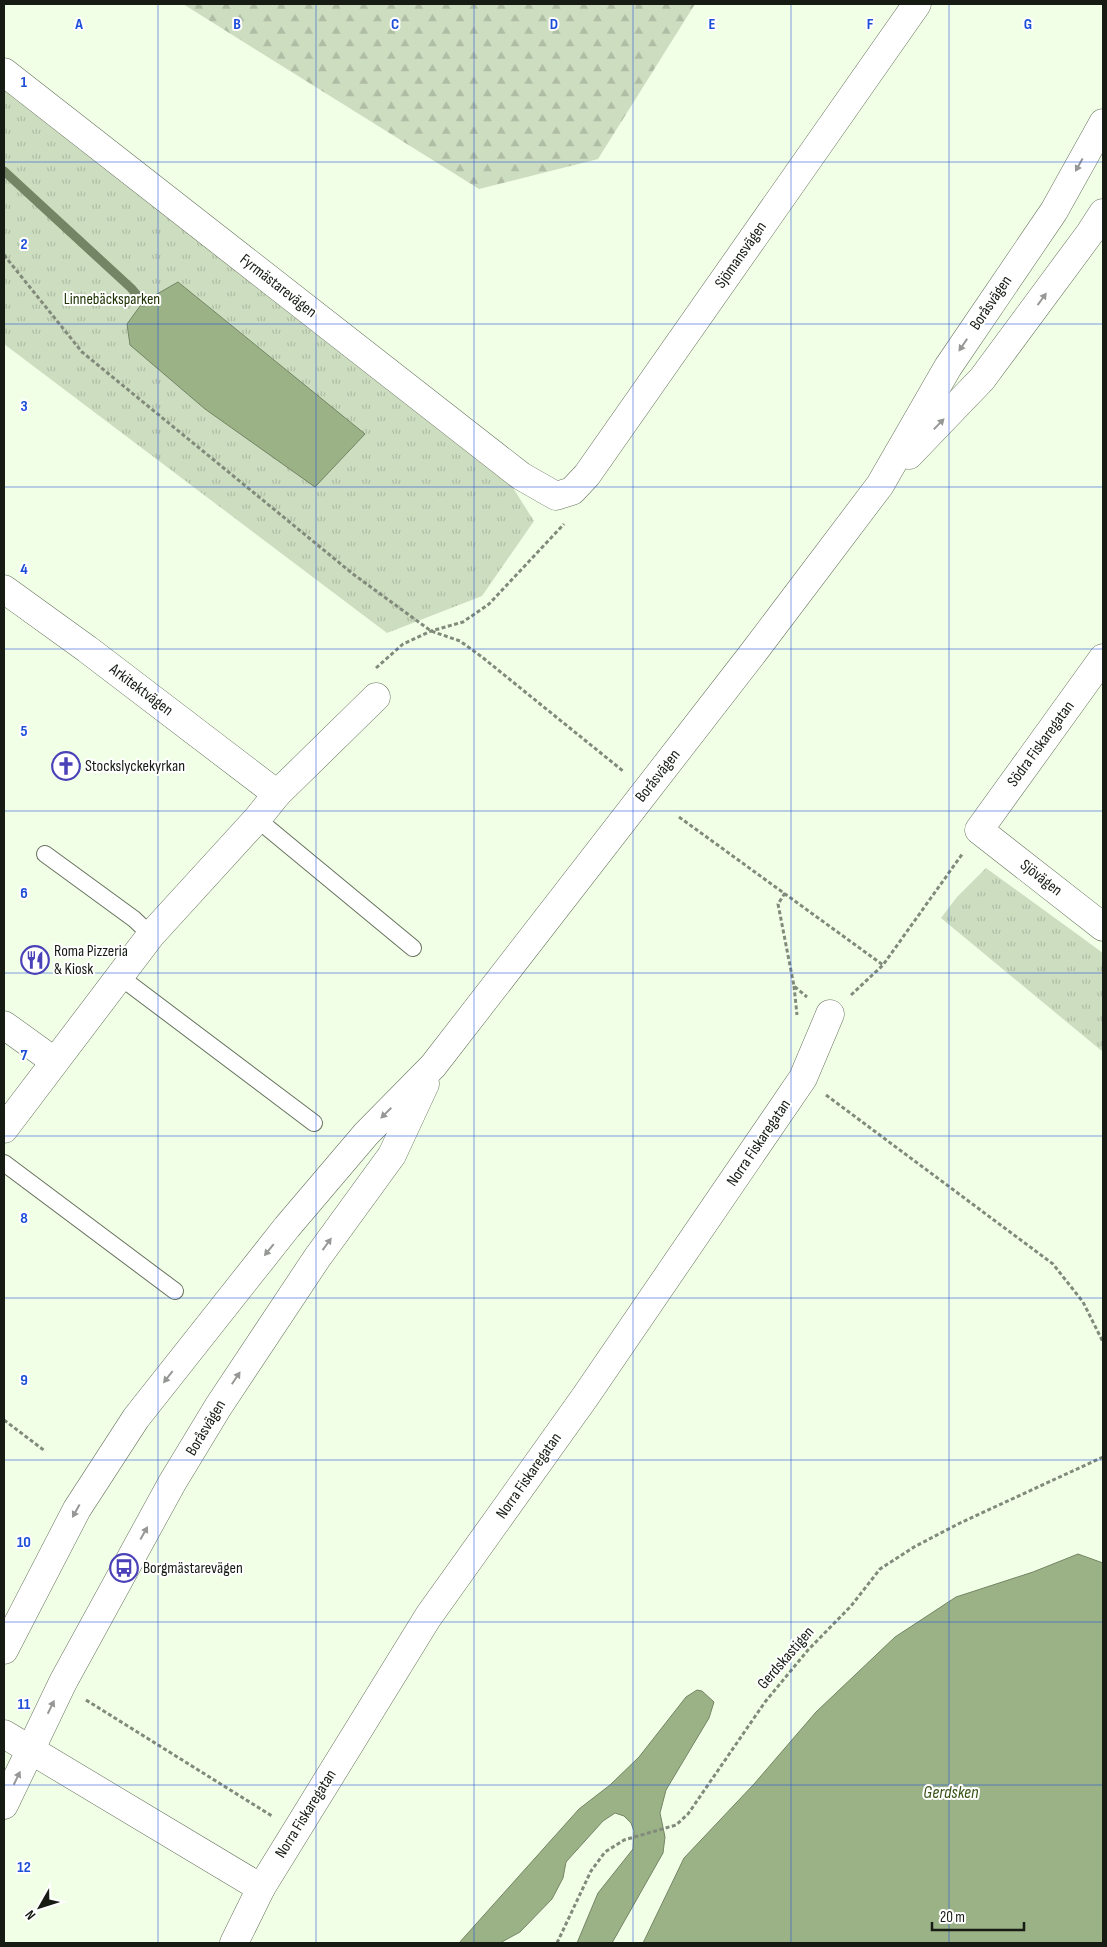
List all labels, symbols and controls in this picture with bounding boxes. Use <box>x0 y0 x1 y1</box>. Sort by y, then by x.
text: A <box>74 15 83 34</box>
text: B <box>233 15 241 34</box>
text: C <box>391 15 399 34</box>
text: D <box>550 15 558 34</box>
text: E <box>709 15 716 34</box>
text: F <box>867 15 874 34</box>
text: G <box>1024 15 1032 34</box>
text: 1 <box>21 73 28 92</box>
one-way arrow <box>1075 158 1084 172</box>
street label: Sjömansvägen <box>711 218 771 292</box>
text: 2 <box>20 235 28 254</box>
street label: Fyrmästarevägen <box>236 250 320 322</box>
street label: Boråsvägen <box>966 272 1016 334</box>
park label: Linnebäcksparken <box>64 290 160 309</box>
one-way arrow <box>1036 293 1047 306</box>
one-way arrow <box>958 339 968 352</box>
text: 3 <box>20 397 28 416</box>
one-way arrow <box>933 419 945 431</box>
text: 4 <box>20 560 28 579</box>
street label: Arkitektvägen <box>105 659 177 720</box>
street label: Södra Fiskaregatan <box>1004 697 1078 791</box>
text: 5 <box>20 722 28 741</box>
street label: Boråsvägen <box>632 746 684 806</box>
church icon: Stockslyckekyrkan <box>51 751 81 781</box>
place label: Stockslyckekyrkan <box>85 757 185 776</box>
street label: Sjövägen <box>1016 856 1066 900</box>
text: 6 <box>20 884 28 903</box>
place label: Roma Pizzeria & Kiosk <box>54 942 128 979</box>
restaurant icon: Roma Pizzeria & Kiosk <box>20 945 50 975</box>
text: 7 <box>21 1046 28 1065</box>
street label: Norra Fiskaregatan <box>723 1096 795 1190</box>
one-way arrow <box>381 1107 393 1119</box>
text: 8 <box>20 1209 28 1228</box>
one-way arrow <box>322 1238 333 1251</box>
one-way arrow <box>263 1243 274 1256</box>
one-way arrow <box>162 1370 173 1383</box>
text: 9 <box>20 1371 28 1390</box>
one-way arrow <box>232 1372 241 1385</box>
street label: Boråsvägen <box>182 1397 230 1459</box>
street label: Norra Fiskaregatan <box>492 1429 566 1523</box>
one-way arrow <box>72 1504 81 1518</box>
one-way arrow <box>140 1525 148 1540</box>
text: 10 <box>17 1533 31 1552</box>
bus stop icon: Borgmästarevägen <box>109 1553 139 1583</box>
place label: Borgmästarevägen <box>143 1559 243 1578</box>
street label: Gerdskastigen <box>754 1623 818 1693</box>
text: 11 <box>18 1695 31 1714</box>
one-way arrow <box>47 1700 55 1714</box>
street label: Norra Fiskaregatan <box>271 1766 341 1862</box>
one-way arrow <box>13 1771 21 1785</box>
water label: Gerdsken <box>923 1782 979 1803</box>
text: 12 <box>17 1858 31 1877</box>
north arrow <box>15 1882 65 1932</box>
scale bar <box>932 1900 1024 1932</box>
text: N <box>21 1907 39 1923</box>
text: 20 m <box>940 1908 965 1927</box>

